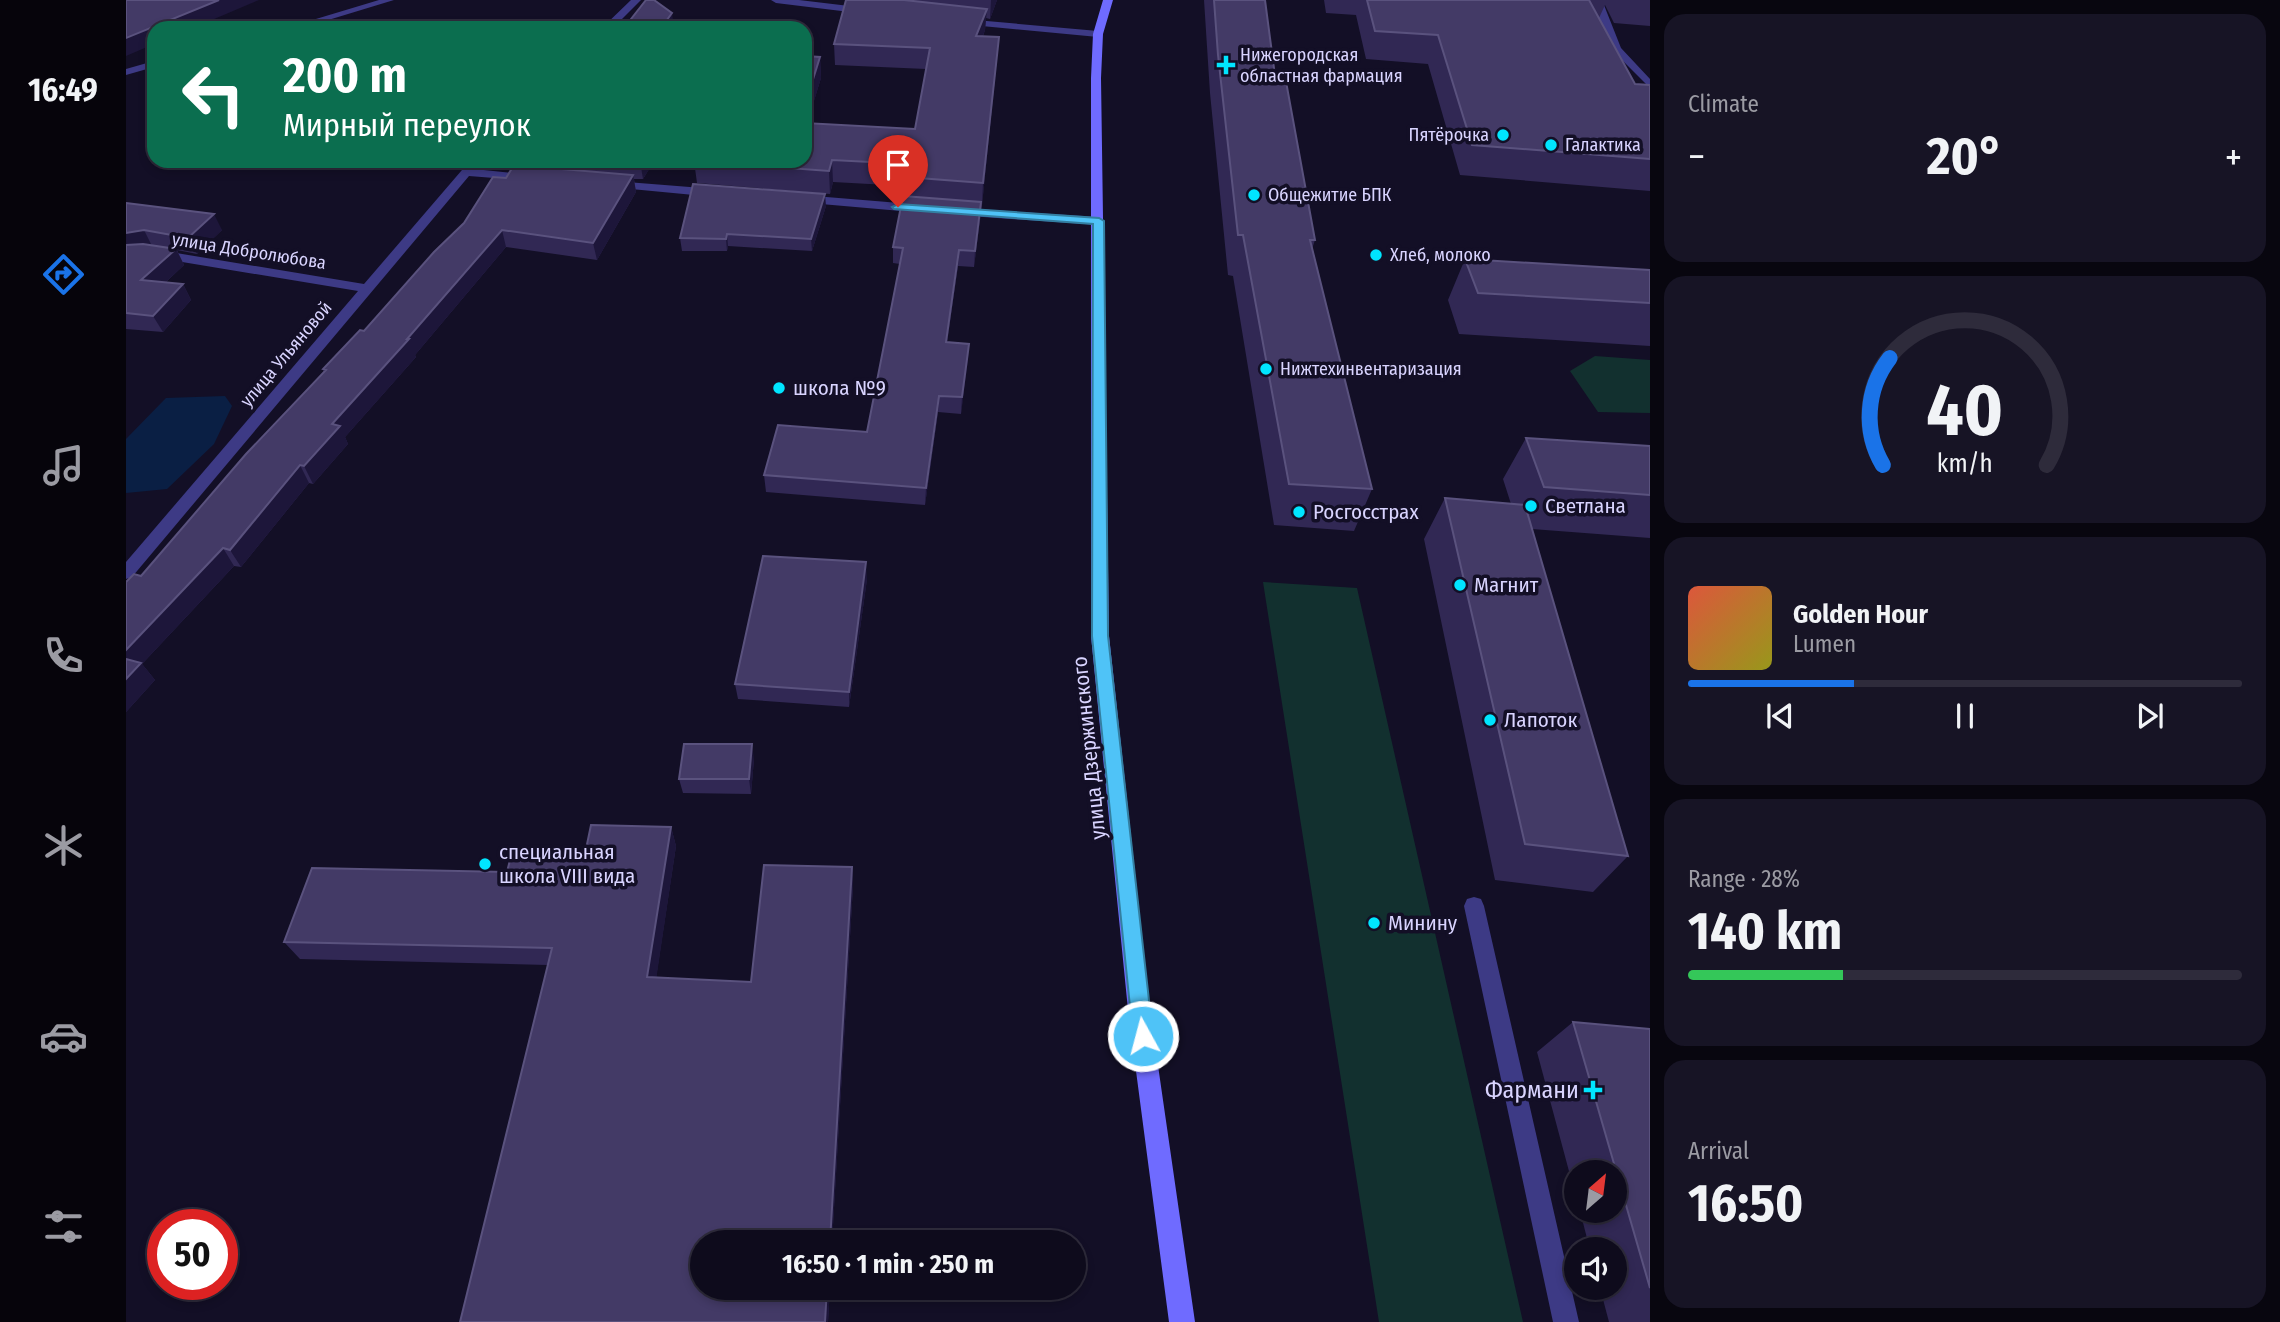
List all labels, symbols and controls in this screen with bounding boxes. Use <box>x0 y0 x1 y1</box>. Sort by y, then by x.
place label: Нижегородская областная фармация <box>1240 44 1403 87</box>
text: 200 m <box>283 46 407 105</box>
icon: left <box>168 49 259 140</box>
marker: Нижегородская областная фармация <box>1218 57 1234 73</box>
text: 16:49 <box>28 71 98 109</box>
text: Climate <box>1688 90 1759 118</box>
text: Мирный переулок <box>283 106 531 144</box>
place label: Пятёрочка <box>1409 124 1489 146</box>
text: 20° <box>1927 125 2003 188</box>
marker: Пятёрочка <box>1495 127 1511 143</box>
place label: Галактика <box>1565 134 1641 156</box>
text: − <box>1688 134 1705 180</box>
text: + <box>2225 134 2242 180</box>
pin <box>868 135 928 207</box>
marker: Галактика <box>1543 137 1559 153</box>
icon: arrive <box>879 146 917 184</box>
place label: Общежитие БПК <box>1268 184 1392 206</box>
marker: Общежитие БПК <box>1246 187 1262 203</box>
street label: улица Добролюбова <box>170 228 328 274</box>
place label: Хлеб, молоко <box>1390 244 1491 266</box>
marker: Хлеб, молоко <box>1368 247 1384 263</box>
icon: directions <box>39 250 88 299</box>
street label: улица Ульяновой <box>236 297 336 411</box>
place label: Нижтехинвентаризация <box>1280 358 1462 380</box>
marker: Нижтехинвентаризация <box>1258 361 1274 377</box>
text: 40 <box>1926 368 2004 455</box>
place label: школа №9 <box>793 375 886 401</box>
marker: школа №9 <box>771 380 787 396</box>
icon: music <box>39 441 88 490</box>
text: km/h <box>1937 449 1993 479</box>
place label: Светлана <box>1545 493 1626 519</box>
marker: Светлана <box>1523 498 1539 514</box>
place label: Росгосстрах <box>1313 499 1419 525</box>
marker: Росгосстрах <box>1291 504 1307 520</box>
place label: Магнит <box>1474 572 1539 598</box>
marker: Магнит <box>1452 577 1468 593</box>
text: Golden Hour <box>1793 599 1928 630</box>
text: Lumen <box>1793 630 1856 658</box>
icon: phone <box>39 631 88 680</box>
street label: улица Дзержинского <box>1066 655 1112 841</box>
icon: previous <box>1761 697 1799 735</box>
icon: pause <box>1946 697 1984 735</box>
icon: next <box>2131 697 2169 735</box>
place label: Лапоток <box>1504 707 1577 733</box>
marker: Лапоток <box>1482 712 1498 728</box>
icon: climate <box>39 821 88 870</box>
place label: специальная школа VIII вида <box>499 839 635 889</box>
marker: специальная школа VIII вида <box>477 856 493 872</box>
text: Range · 28% <box>1688 865 1800 893</box>
text: 140 km <box>1688 900 1842 963</box>
place label: Минину <box>1388 910 1458 936</box>
marker: Минину <box>1366 915 1382 931</box>
position arrow <box>1106 999 1180 1073</box>
icon: car <box>39 1012 88 1061</box>
place label: Фармани <box>1485 1076 1579 1104</box>
marker: Фармани <box>1585 1082 1601 1098</box>
text: Arrival <box>1688 1137 1749 1165</box>
north arrow <box>1564 1160 1628 1223</box>
map controls <box>1564 1160 1627 1300</box>
text: 16:50 <box>1688 1172 1803 1235</box>
icon: filters <box>39 1202 88 1251</box>
speed limit sign: 50 <box>147 1209 238 1300</box>
button: sound <box>1564 1237 1627 1300</box>
text: 16:50 · 1 min · 250 m <box>782 1249 994 1280</box>

